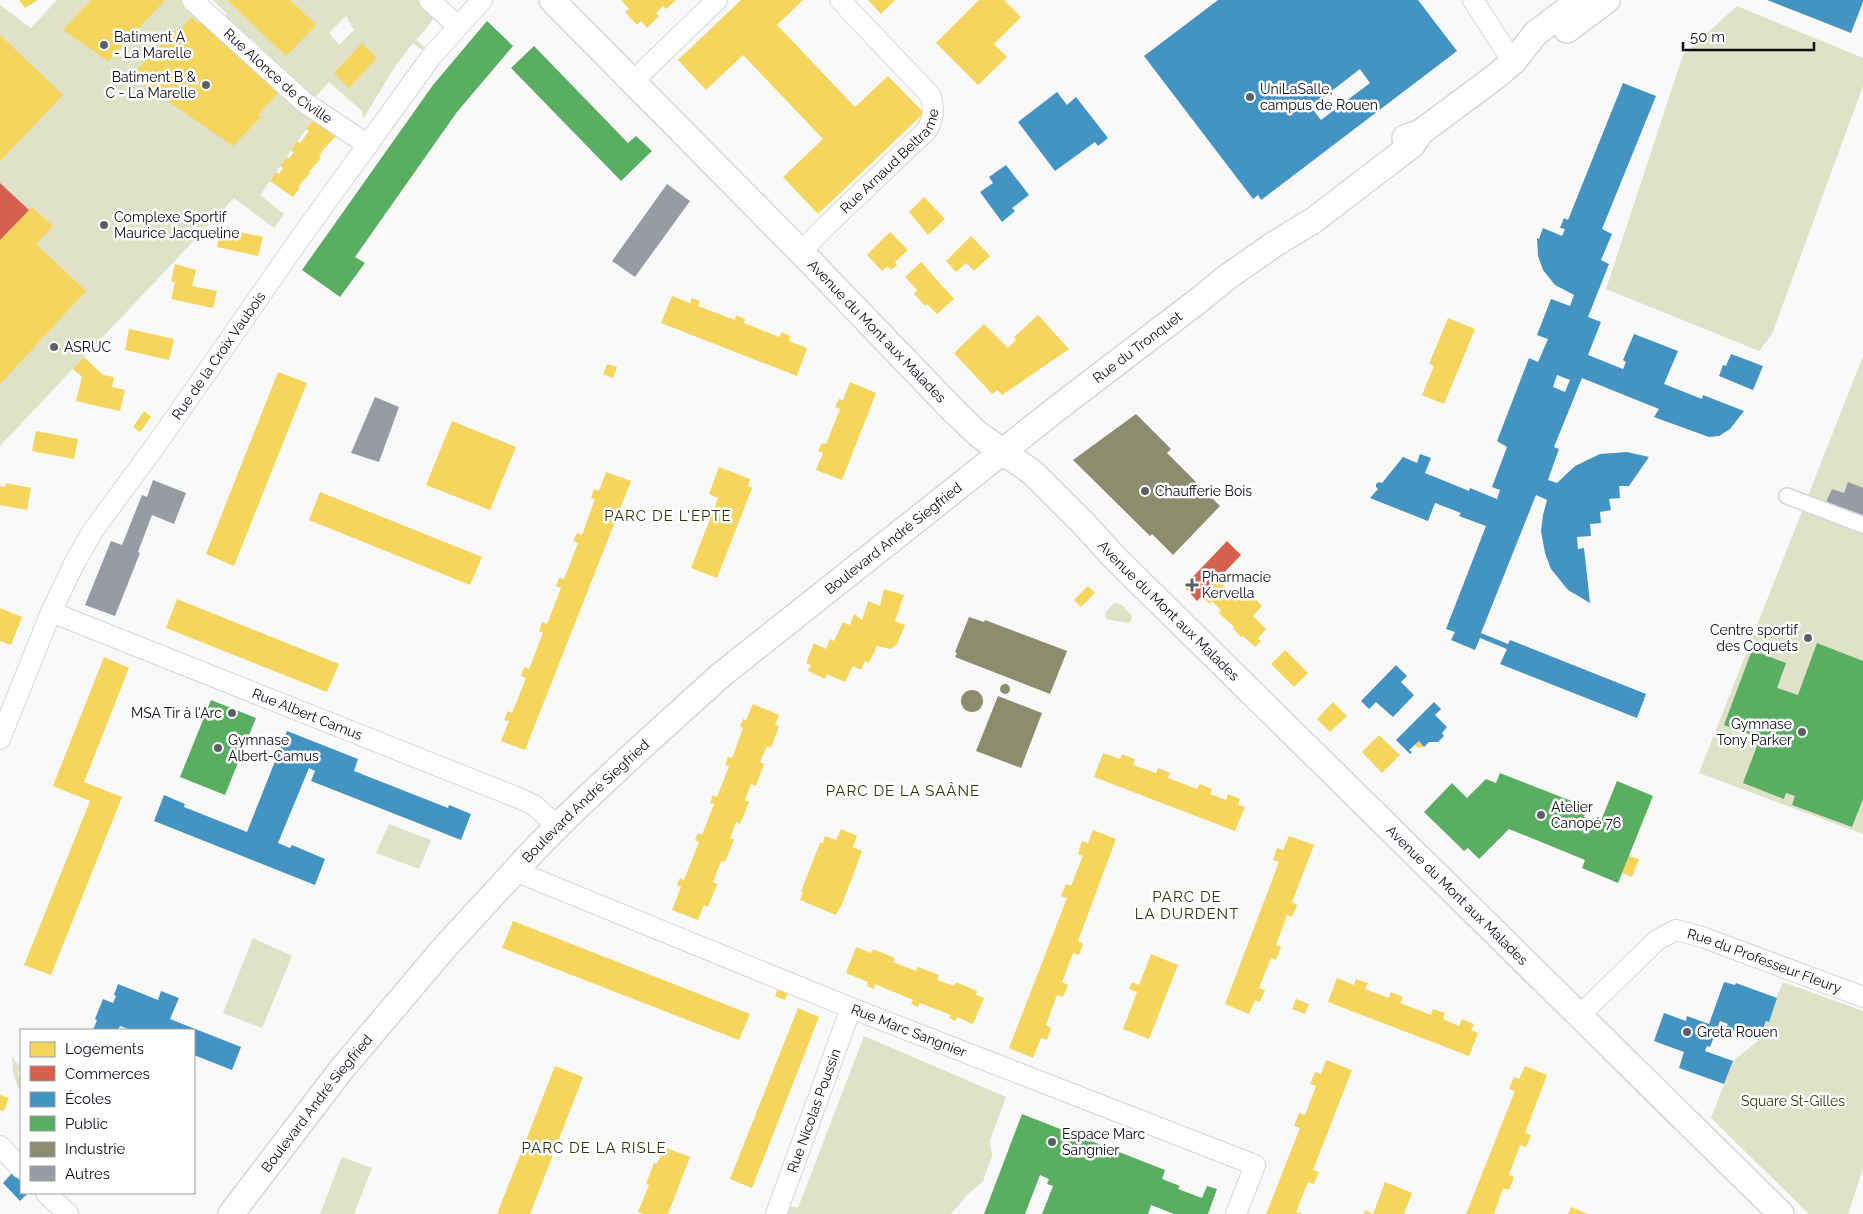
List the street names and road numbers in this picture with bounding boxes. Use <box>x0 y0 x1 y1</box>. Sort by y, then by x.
street label: Rue Alonce de Civille <box>221 25 335 127</box>
street label: Rue Arnaud Beltrame <box>837 108 941 216</box>
street label: Avenue du Mont aux Malades <box>805 256 950 406</box>
street label: Rue de la Croix Vaubois <box>168 288 269 422</box>
street label: Rue du Tronquet <box>1090 308 1185 386</box>
street label: Boulevard André Siegfried <box>822 479 965 597</box>
street label: Avenue du Mont aux Malades <box>1095 537 1243 684</box>
street label: Rue Albert Camus <box>250 685 365 743</box>
street label: Boulevard André Siegfried <box>519 736 652 866</box>
street label: Avenue du Mont aux Malades <box>1383 822 1531 968</box>
street label: Rue du Professeur Fleury <box>1685 925 1844 996</box>
street label: Rue Marc Sangnier <box>849 1001 969 1060</box>
street label: Boulevard André Siegfried <box>258 1031 375 1175</box>
street label: Rue Nicolas Poussin <box>784 1046 844 1175</box>

